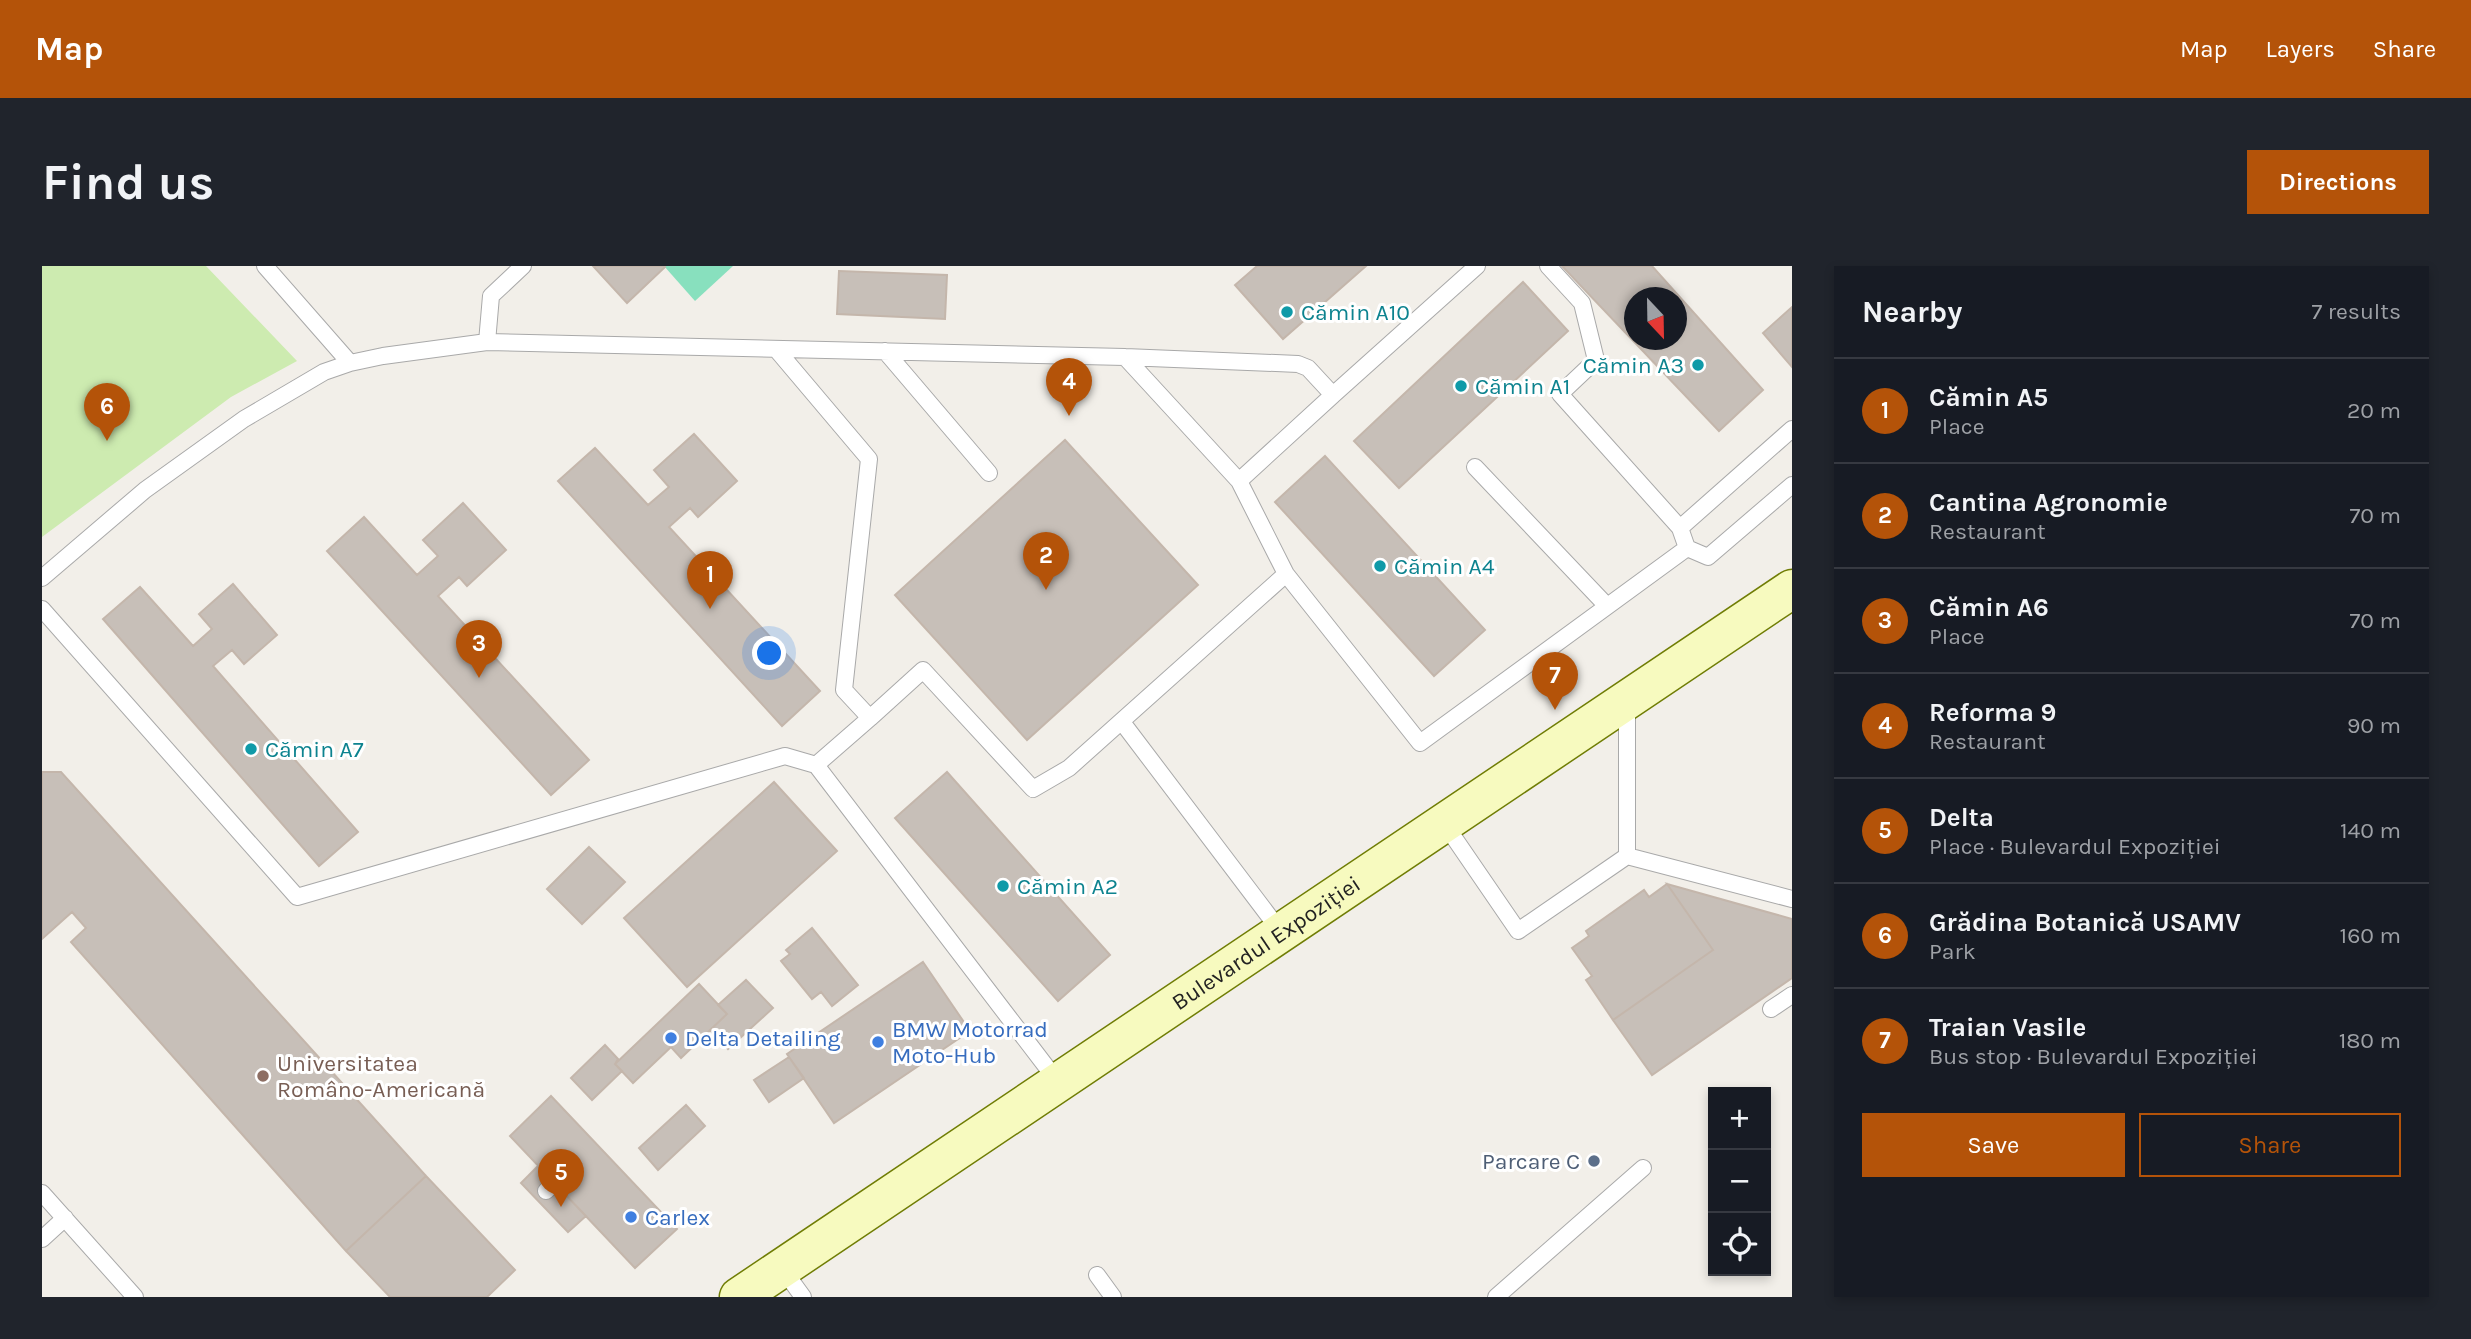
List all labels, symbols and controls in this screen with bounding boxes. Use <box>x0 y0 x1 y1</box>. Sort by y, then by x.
text: Map <box>35 30 103 68</box>
text: Map <box>2180 35 2228 63</box>
text: Layers <box>2266 35 2335 63</box>
text: Share <box>2373 35 2436 63</box>
button: Directions <box>2247 150 2429 214</box>
text: Find us <box>42 154 214 211</box>
north arrow <box>1624 287 1687 350</box>
text: Nearby <box>1862 294 1962 330</box>
text: 7 results <box>2311 298 2401 325</box>
place label: Cămin A10 <box>1301 299 1410 326</box>
marker: Cămin A10 <box>1279 304 1295 320</box>
place label: Cămin A3 <box>1583 352 1684 379</box>
marker: Cămin A3 <box>1690 357 1706 373</box>
pin: 4 <box>1046 358 1092 416</box>
place label: Cămin A1 <box>1475 373 1570 400</box>
marker: Cămin A1 <box>1453 378 1469 394</box>
text: Cămin A5 <box>1929 382 2048 413</box>
pin: 6 <box>84 383 130 441</box>
text: 1 <box>1881 397 1889 424</box>
text: 20 m <box>2347 397 2401 424</box>
text: Place <box>1929 413 1985 440</box>
text: Cantina Agronomie <box>1929 487 2168 518</box>
text: 2 <box>1878 502 1892 529</box>
text: 70 m <box>2350 502 2401 529</box>
text: Restaurant <box>1929 518 2046 545</box>
pin: 2 <box>1023 532 1069 590</box>
pin: 1 <box>687 551 733 609</box>
place label: Cămin A4 <box>1394 553 1495 580</box>
marker: Cămin A4 <box>1372 558 1388 574</box>
text: Cămin A6 <box>1929 592 2049 623</box>
text: 3 <box>1878 607 1892 634</box>
text: 70 m <box>2350 607 2401 634</box>
pin: 3 <box>456 620 502 678</box>
text: Place <box>1929 623 1985 650</box>
your location <box>752 636 786 670</box>
pin: 7 <box>1532 652 1578 710</box>
text: Reforma 9 <box>1929 697 2056 728</box>
text: 4 <box>1878 712 1892 739</box>
text: 90 m <box>2347 712 2401 739</box>
text: Restaurant <box>1929 728 2046 755</box>
place label: Cămin A7 <box>265 736 364 763</box>
marker: Cămin A7 <box>243 741 259 757</box>
text: Delta <box>1929 802 1994 833</box>
text: 5 <box>1878 817 1892 844</box>
text: 140 m <box>2340 817 2401 844</box>
text: Place · Bulevardul Expoziției <box>1929 833 2221 860</box>
street label: Bulevardul Expoziției <box>1167 870 1366 1016</box>
place label: Cămin A2 <box>1017 873 1118 900</box>
marker: Cămin A2 <box>995 878 1011 894</box>
text: Grădina Botanică USAMV <box>1929 907 2241 938</box>
text: 6 <box>1878 922 1892 949</box>
text: 160 m <box>2340 922 2401 949</box>
text: Park <box>1929 938 1976 965</box>
text: Traian Vasile <box>1929 1012 2086 1043</box>
place label: BMW Motorrad Moto-Hub <box>892 1016 1048 1069</box>
place label: Delta Detailing <box>685 1025 841 1052</box>
text: 7 <box>1879 1027 1891 1054</box>
text: 180 m <box>2339 1027 2401 1054</box>
marker: Delta Detailing <box>663 1030 679 1046</box>
marker: BMW Motorrad Moto-Hub <box>870 1034 886 1050</box>
text: Bus stop · Bulevardul Expoziției <box>1929 1043 2258 1070</box>
place label: Universitatea Româno-Americană <box>277 1050 485 1103</box>
marker: Universitatea Româno-Americană <box>255 1068 271 1084</box>
map controls <box>1708 1087 1771 1276</box>
button: + <box>1708 1087 1771 1150</box>
button: Save <box>1862 1113 2125 1177</box>
button: Share <box>2139 1113 2401 1177</box>
place label: Parcare C <box>1482 1148 1580 1175</box>
pin: 5 <box>538 1149 584 1207</box>
button: − <box>1708 1150 1771 1213</box>
marker: Parcare C <box>1586 1153 1602 1169</box>
place label: Carlex <box>645 1204 710 1231</box>
marker: Carlex <box>623 1209 639 1225</box>
button: locate <box>1708 1213 1771 1276</box>

